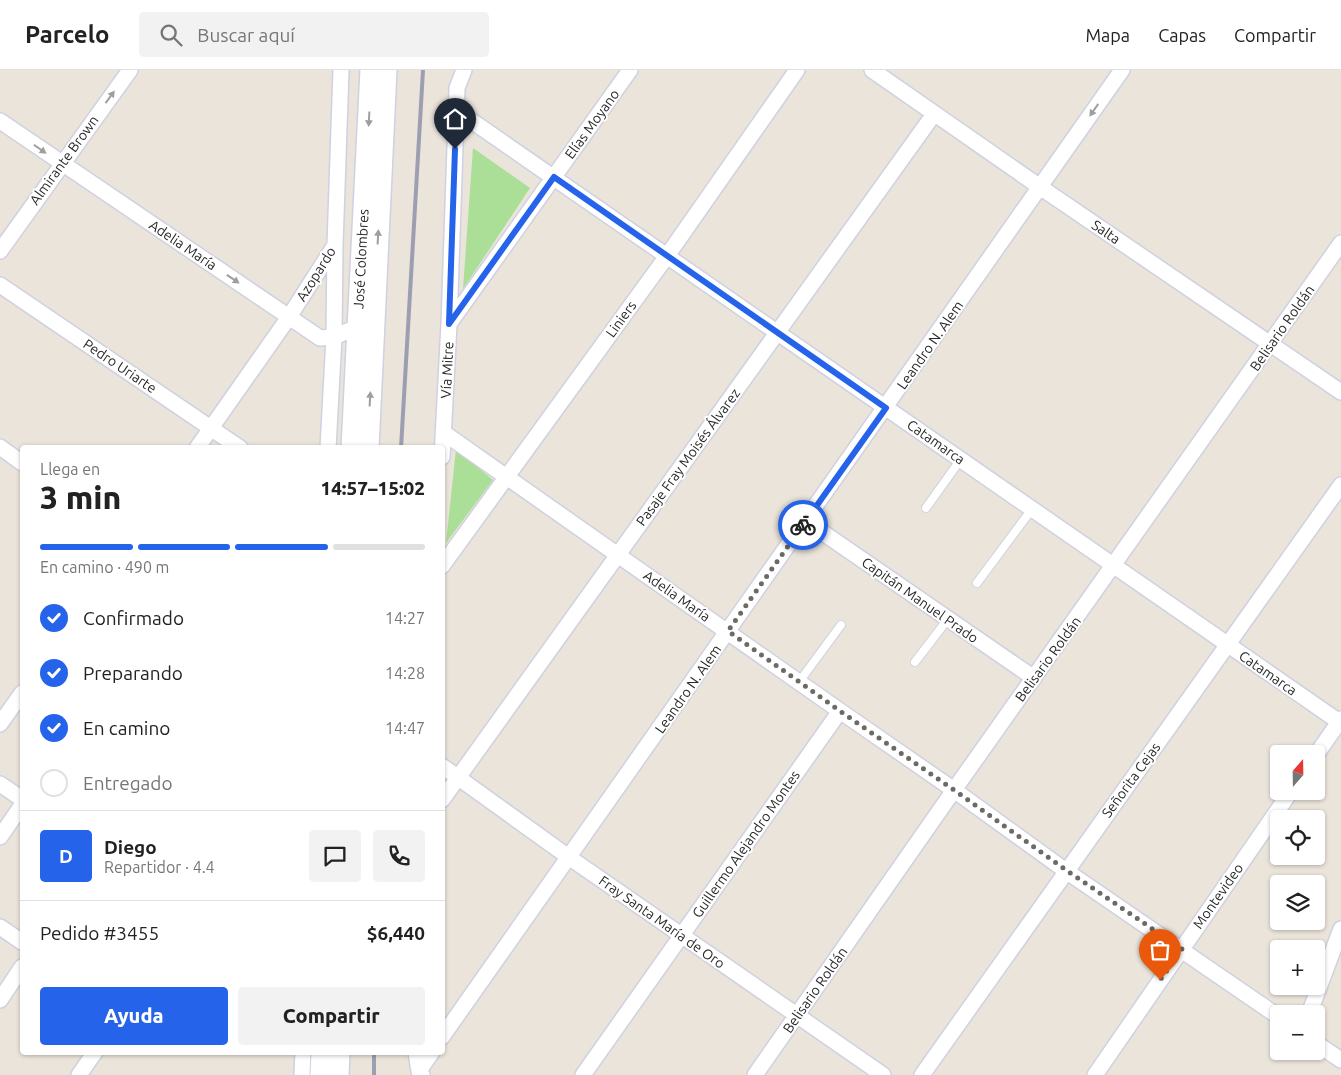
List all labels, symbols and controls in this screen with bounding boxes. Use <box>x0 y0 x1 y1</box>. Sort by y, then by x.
search box <box>139 12 489 57</box>
text: Parcelo <box>25 21 109 48</box>
icon: search <box>157 21 185 49</box>
text: Buscar aquí <box>197 24 295 46</box>
text: Mapa <box>1085 25 1130 45</box>
text: Capas <box>1158 25 1206 45</box>
text: Compartir <box>1234 25 1316 45</box>
street label: Elías Moyano <box>561 86 623 162</box>
one-way arrow <box>104 91 114 104</box>
pin <box>434 98 476 149</box>
one-way arrow <box>1089 103 1099 117</box>
icon: home <box>441 105 469 133</box>
one-way arrow <box>364 111 372 127</box>
street label: Almirante Brown <box>26 112 102 208</box>
one-way arrow <box>33 144 47 154</box>
street label: José Colombres <box>350 209 372 309</box>
street label: Adelia María <box>146 217 220 273</box>
street label: Salta <box>1089 217 1123 247</box>
one-way arrow <box>374 228 382 244</box>
street label: Azopardo <box>293 244 339 304</box>
one-way arrow <box>226 274 239 284</box>
street label: Belisario Roldán <box>1246 282 1318 374</box>
street label: Liniers <box>602 298 640 340</box>
street label: Leandro N. Alem <box>894 298 966 392</box>
street label: Pedro Uriarte <box>80 336 160 396</box>
street label: Vía Mitre <box>438 341 456 399</box>
street label: Pasaje Fray Moisés Álvarez <box>632 385 743 529</box>
one-way arrow <box>367 391 375 407</box>
street label: Catamarca <box>904 416 968 468</box>
text: Llega en <box>40 460 100 478</box>
text: 14:57–15:02 <box>320 477 425 499</box>
text: 3 min <box>40 479 121 515</box>
courier <box>778 500 828 550</box>
icon: bike <box>789 511 817 539</box>
street label: Capitán Manuel Prado <box>859 554 981 646</box>
text: En camino · 490 m <box>40 558 169 576</box>
street label: Adelia María <box>641 567 713 625</box>
icon: check <box>40 604 68 632</box>
text: Confirmado <box>83 607 184 629</box>
text: 14:27 <box>385 609 425 627</box>
street label: Belisario Roldán <box>1012 613 1084 705</box>
street label: Leandro N. Alem <box>652 642 724 736</box>
street label: Catamarca <box>1236 647 1300 699</box>
icon: check <box>40 659 68 687</box>
text: Preparando <box>83 662 183 684</box>
text: 14:28 <box>385 664 425 682</box>
icon: check <box>40 714 68 742</box>
text: En camino <box>83 717 170 739</box>
text: 14:47 <box>385 719 425 737</box>
street label: Señorita Cejas <box>1098 739 1164 821</box>
north arrow <box>1270 745 1325 800</box>
map controls <box>1270 745 1325 1060</box>
street label: Guillermo Alejandro Montes <box>689 767 803 921</box>
text: Entregado <box>83 772 173 794</box>
button: locate <box>1270 810 1325 865</box>
button: chat <box>309 830 361 882</box>
button: phone <box>373 830 425 882</box>
text: Diego <box>104 836 157 858</box>
text: D <box>59 845 73 867</box>
text: Repartidor · 4.4 <box>104 858 215 876</box>
street label: Montevideo <box>1190 860 1246 932</box>
street label: Fray Santa María de Oro <box>596 872 728 972</box>
button: layers <box>1270 875 1325 930</box>
text: Pedido #3455 <box>40 922 159 944</box>
text: $6,440 <box>367 922 425 944</box>
pin <box>1139 929 1181 980</box>
icon: bag <box>1146 936 1174 964</box>
button: + <box>1270 940 1325 995</box>
street label: Belisario Roldán <box>779 944 851 1036</box>
button: Ayuda <box>40 987 228 1045</box>
button: Compartir <box>238 987 425 1045</box>
button: − <box>1270 1005 1325 1060</box>

